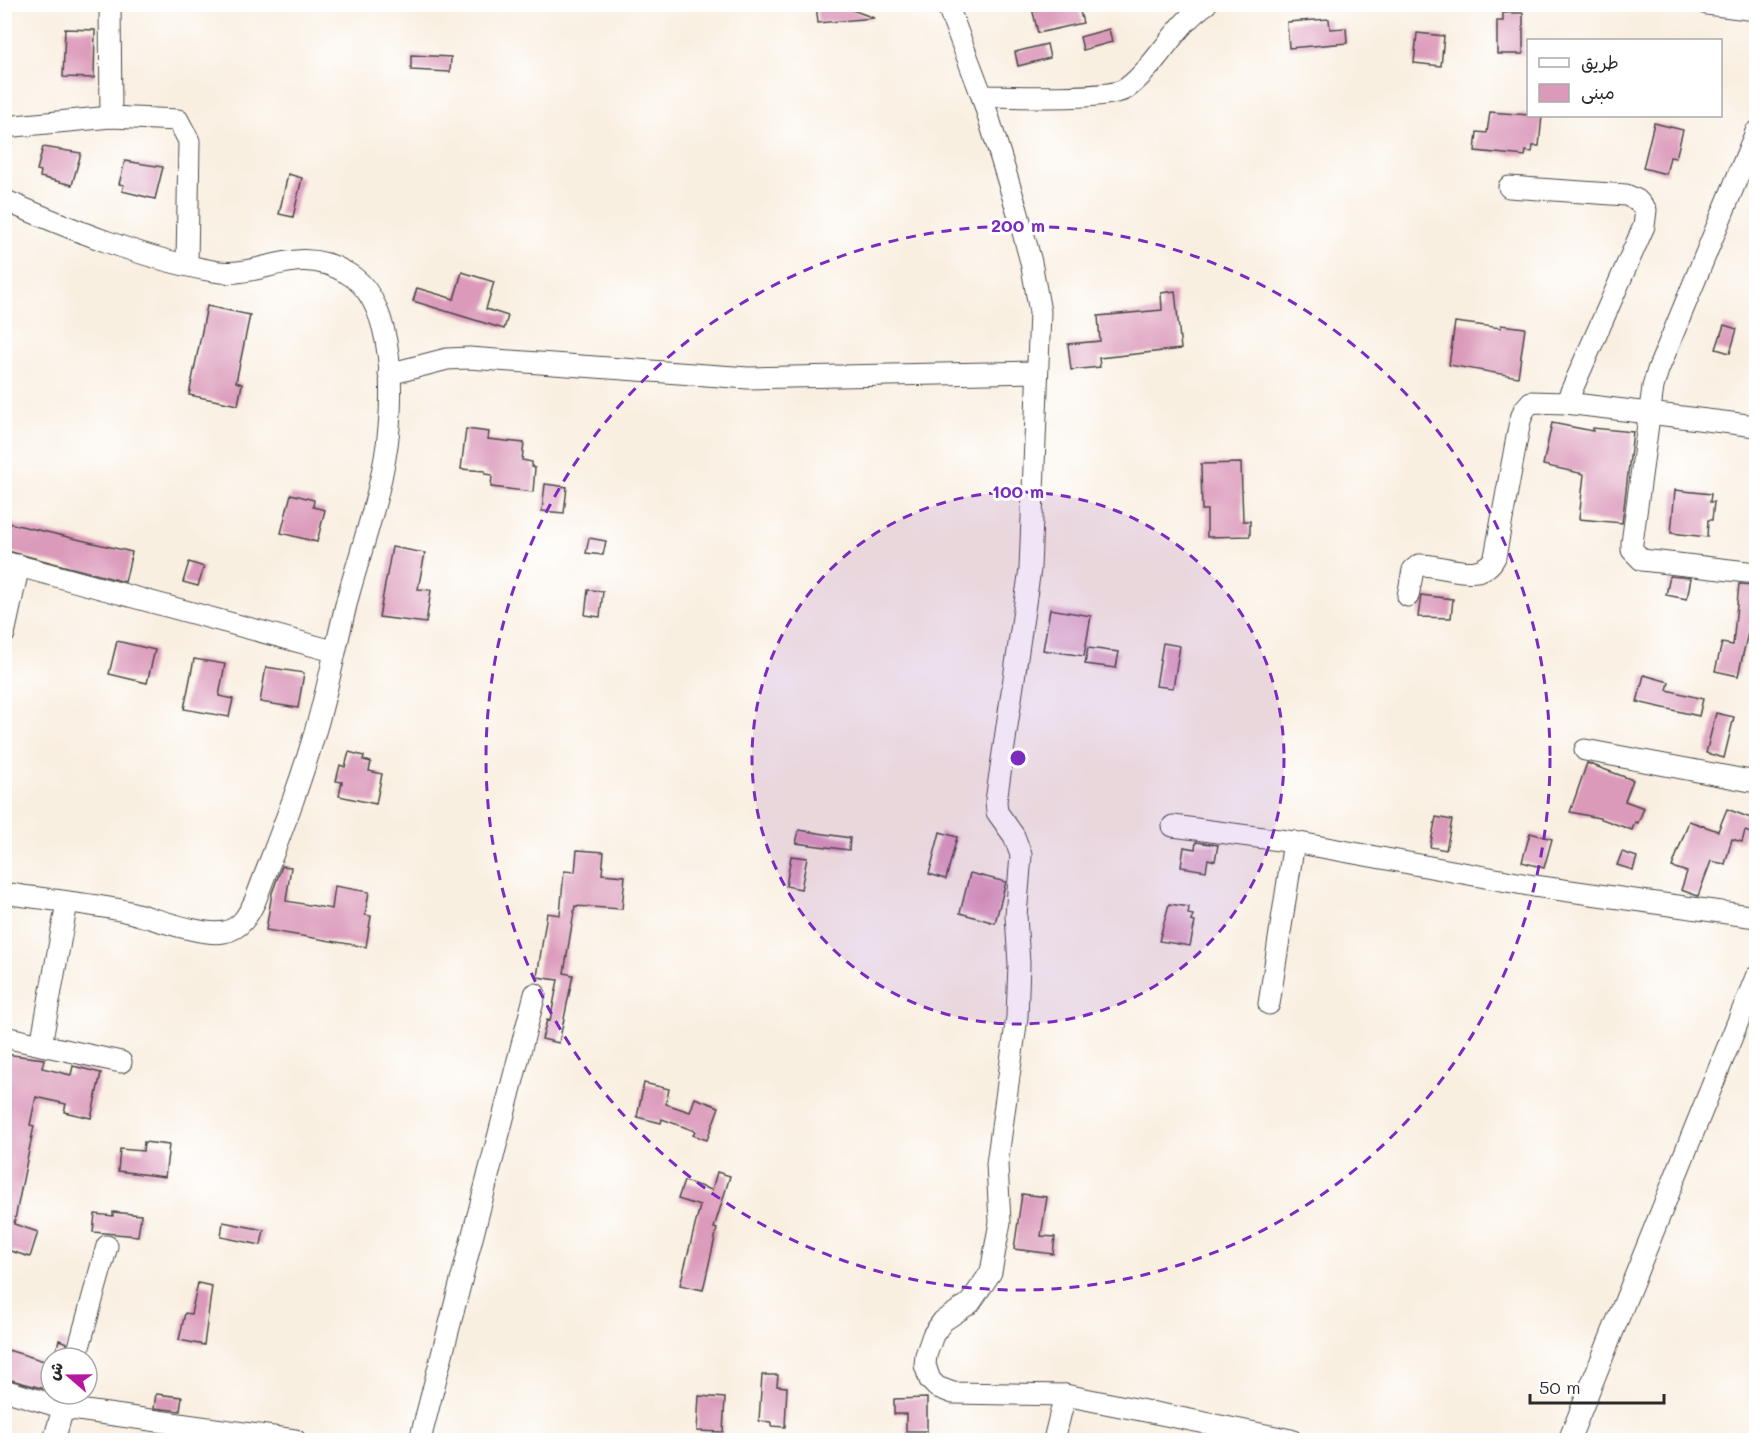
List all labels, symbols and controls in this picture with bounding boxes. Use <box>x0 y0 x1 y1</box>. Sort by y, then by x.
legend <box>1527 39 1722 117</box>
text: طريق <box>1581 50 1619 74</box>
text: مبنى <box>1581 80 1615 104</box>
text: 200 m <box>991 213 1045 237</box>
text: 100 m <box>992 479 1044 503</box>
centre of rings <box>1008 748 1028 768</box>
north arrow <box>39 1346 99 1406</box>
text: ش <box>42 1359 67 1383</box>
scale bar <box>1530 1367 1664 1405</box>
text: 50 m <box>1539 1375 1581 1399</box>

